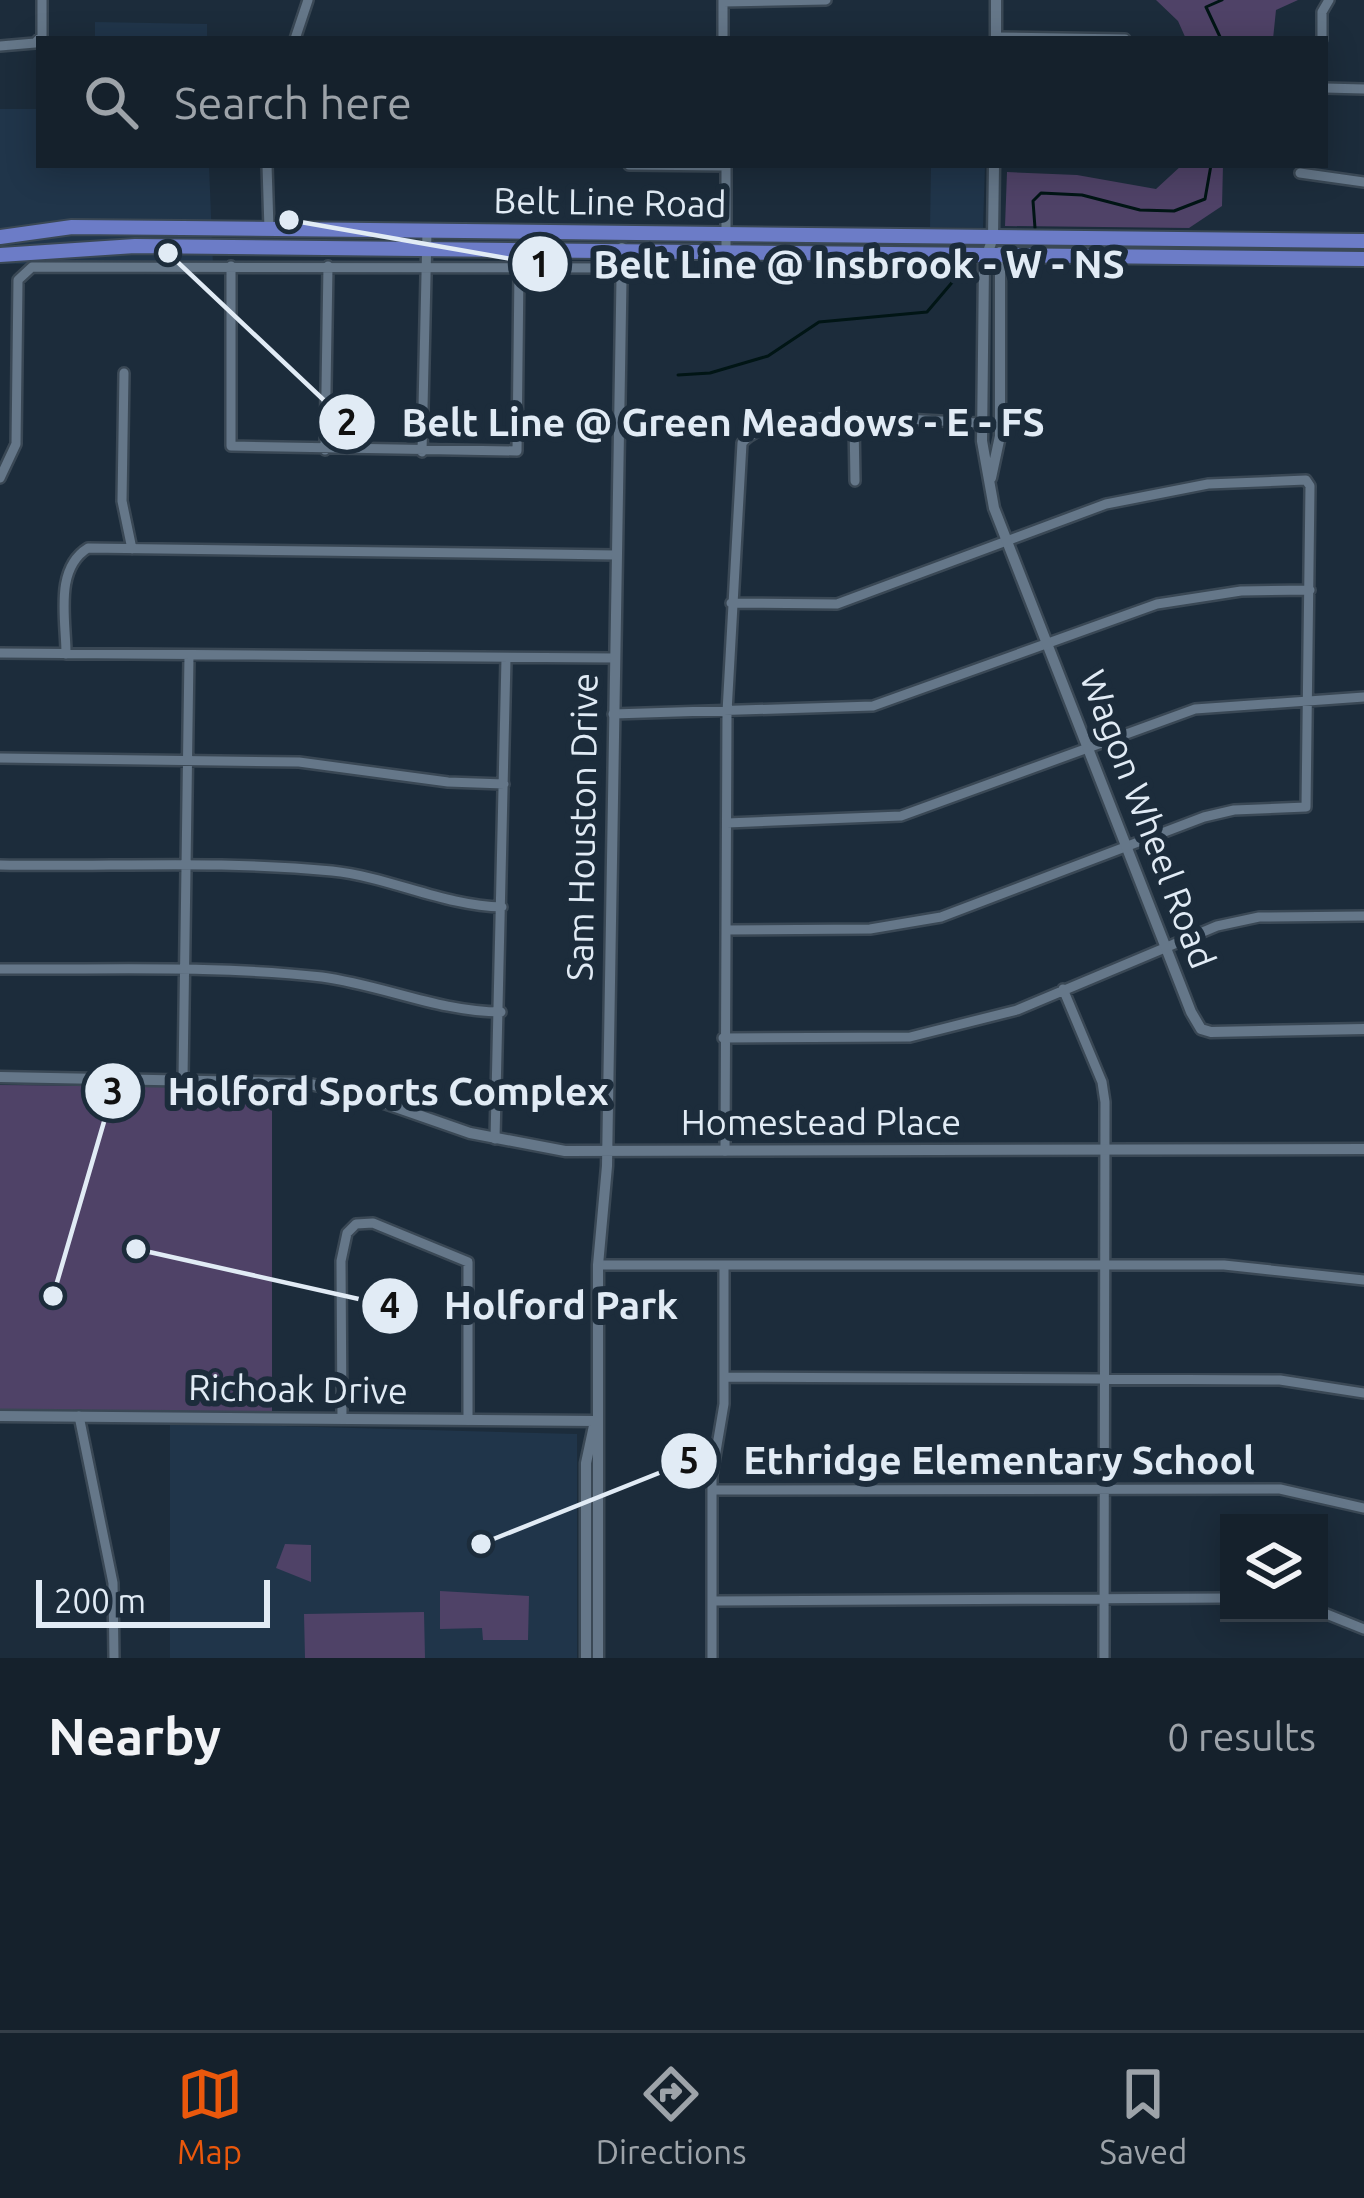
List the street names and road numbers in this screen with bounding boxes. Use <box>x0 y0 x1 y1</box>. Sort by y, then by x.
street label: Belt Line Road <box>493 179 727 224</box>
street label: Wagon Wheel Road <box>1073 664 1224 974</box>
street label: Sam Houston Drive <box>558 673 605 981</box>
street label: Homestead Place <box>681 1101 961 1142</box>
street label: Richoak Drive <box>188 1366 408 1411</box>

